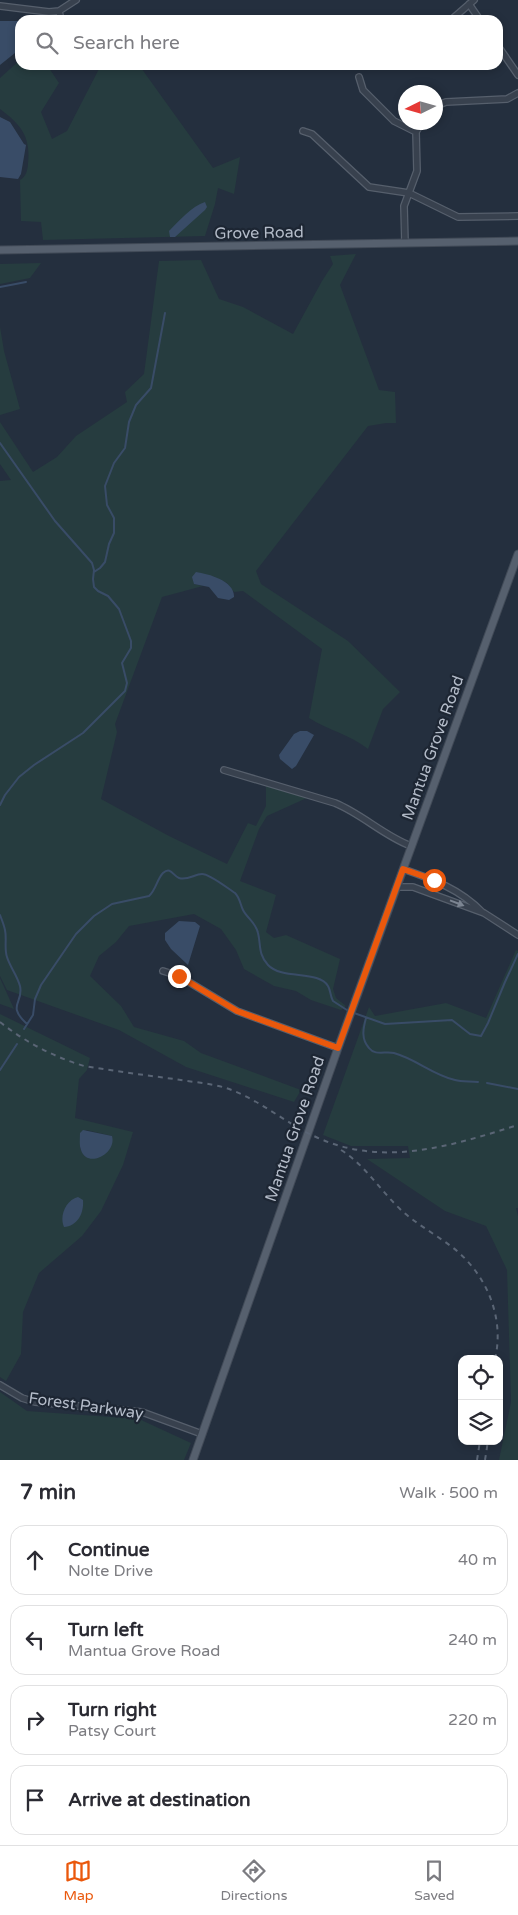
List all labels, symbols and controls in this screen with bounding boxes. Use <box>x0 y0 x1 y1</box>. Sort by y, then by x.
search box <box>15 15 503 70</box>
icon: search <box>33 29 61 57</box>
text: Search here <box>73 32 180 54</box>
north arrow <box>398 85 443 130</box>
street label: Grove Road <box>214 222 304 244</box>
street label: Mantua Grove Road <box>398 673 468 823</box>
route start <box>423 869 446 892</box>
one-way arrow <box>450 900 465 907</box>
route end <box>168 965 191 988</box>
street label: Mantua Grove Road <box>261 1054 329 1204</box>
map controls <box>458 1355 503 1445</box>
button: locate <box>458 1355 503 1400</box>
street label: Forest Parkway <box>27 1388 145 1424</box>
button: layers <box>458 1400 503 1445</box>
text: 7 min <box>20 1480 76 1505</box>
text: Walk · 500 m <box>399 1483 498 1503</box>
text: Continue <box>68 1539 150 1561</box>
icon: ahead <box>21 1546 49 1574</box>
text: 40 m <box>458 1550 497 1570</box>
text: Nolte Drive <box>68 1561 153 1581</box>
text: Turn left <box>68 1619 144 1641</box>
icon: left <box>21 1626 49 1654</box>
text: 240 m <box>448 1630 497 1650</box>
text: Mantua Grove Road <box>68 1641 220 1661</box>
text: Turn right <box>68 1699 156 1721</box>
icon: right <box>21 1706 49 1734</box>
text: 220 m <box>448 1710 497 1730</box>
text: Patsy Court <box>68 1721 156 1741</box>
icon: arrive <box>21 1786 49 1814</box>
text: Arrive at destination <box>68 1789 251 1811</box>
tab: Map <box>63 1857 94 1904</box>
tab: Directions <box>220 1857 287 1904</box>
tab: Saved <box>414 1857 455 1904</box>

